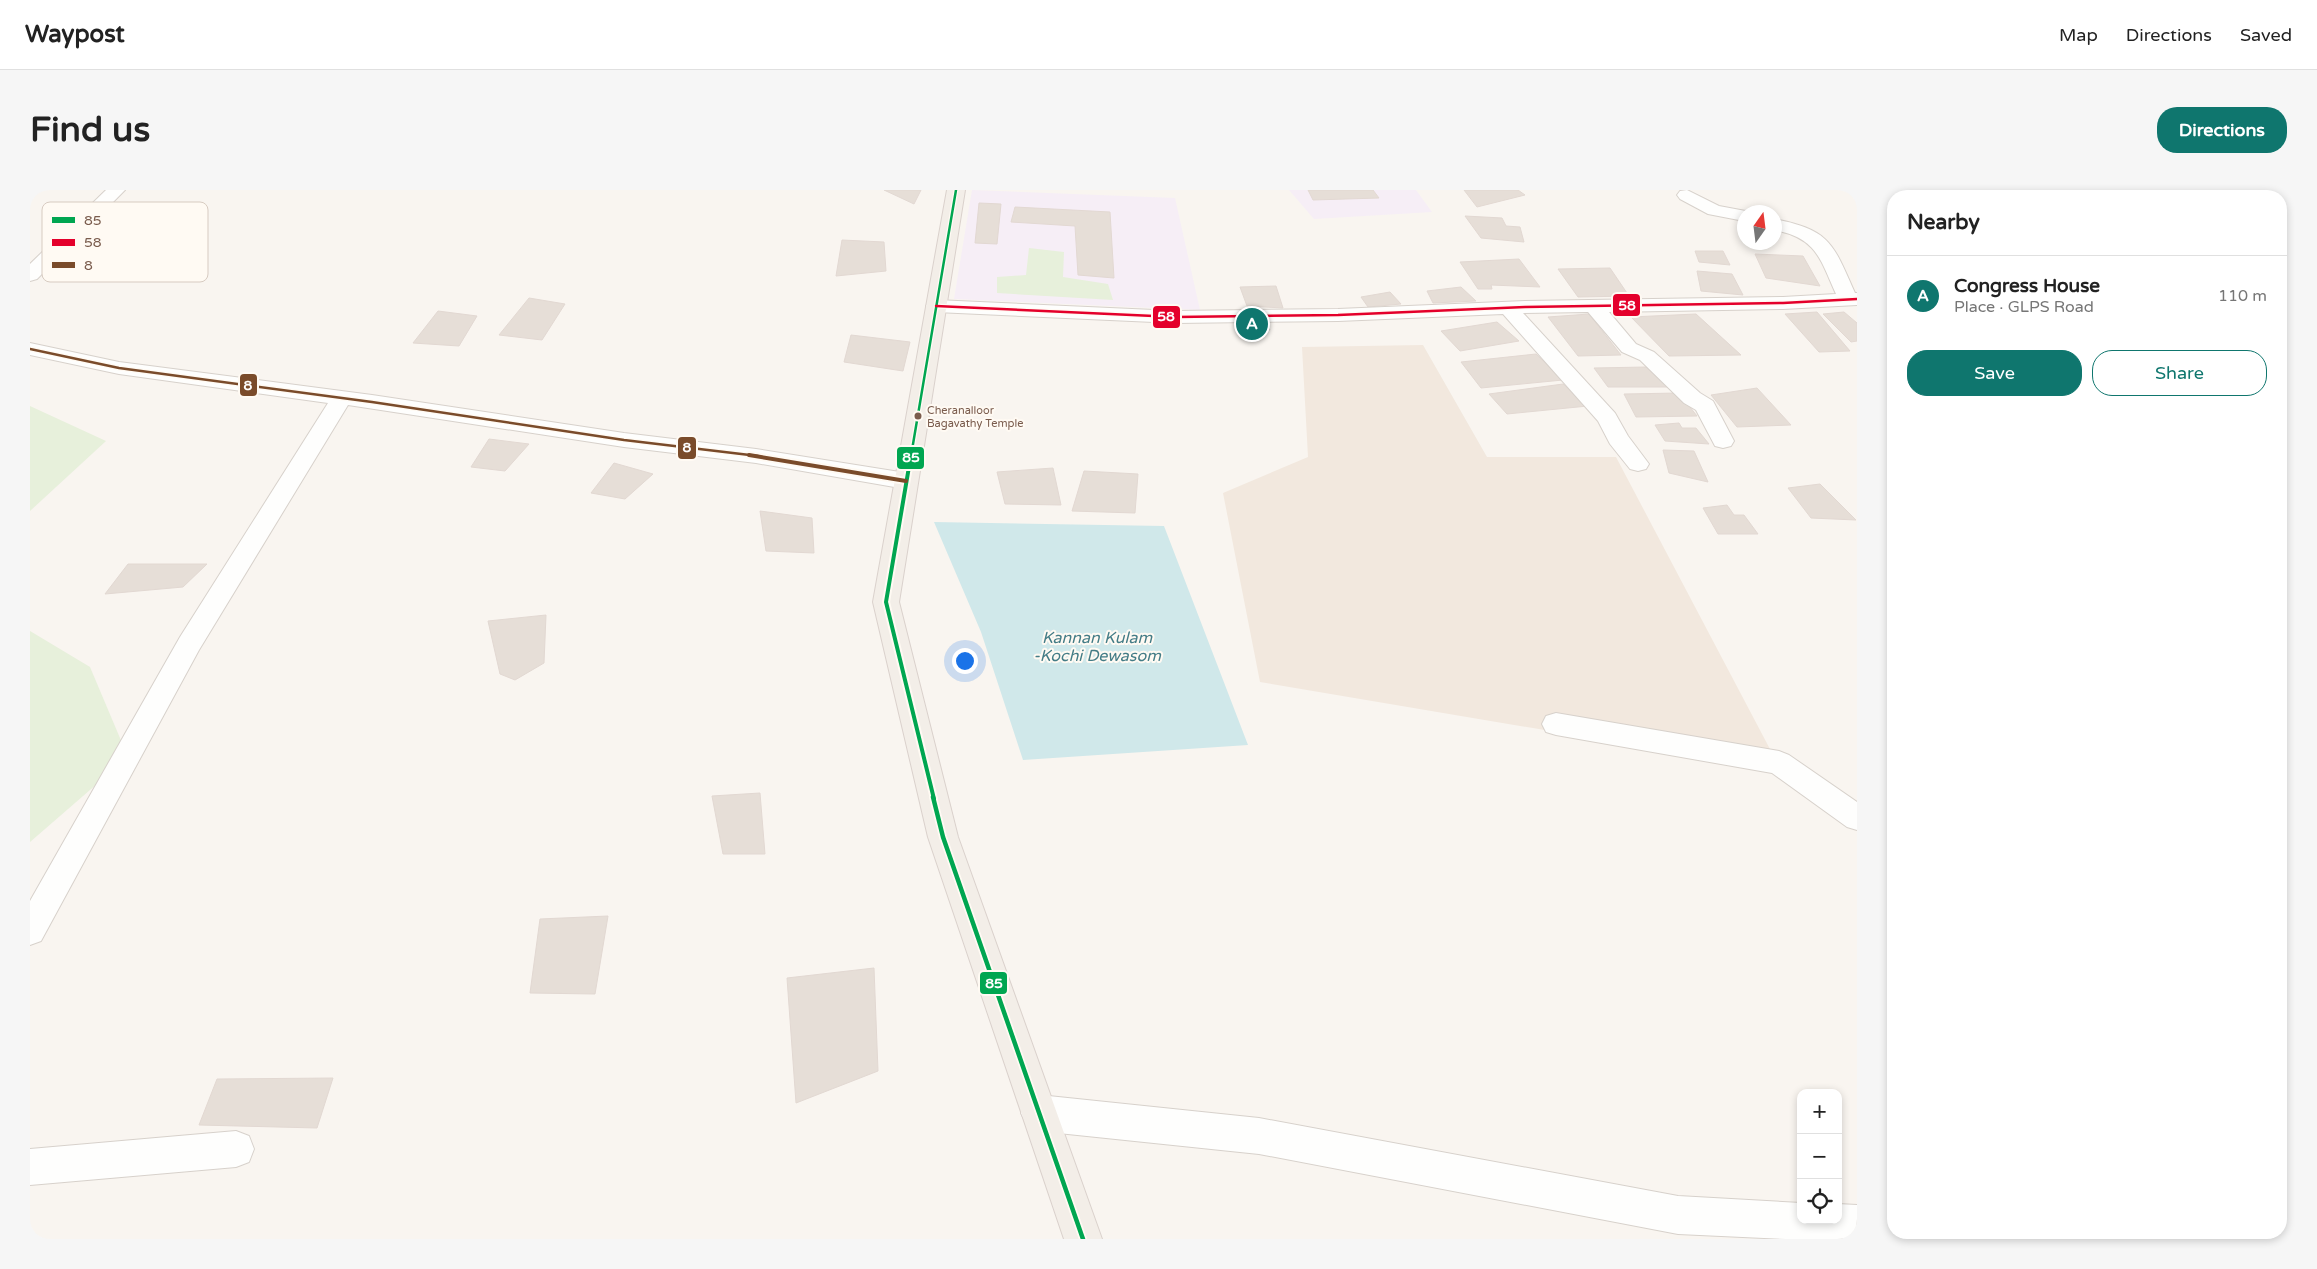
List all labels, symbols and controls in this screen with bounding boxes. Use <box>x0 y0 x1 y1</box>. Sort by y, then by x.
text: Waypost <box>25 20 125 49</box>
text: Map <box>2059 24 2098 46</box>
text: Directions <box>2126 24 2212 46</box>
text: Saved <box>2240 24 2292 46</box>
button: Directions <box>2157 107 2287 153</box>
text: Find us <box>30 109 150 151</box>
legend <box>42 202 208 282</box>
north arrow <box>1737 205 1782 250</box>
text: Nearby <box>1907 210 1980 235</box>
text: 85 <box>84 212 102 229</box>
text: 58 <box>84 234 102 251</box>
text: 8 <box>84 257 93 274</box>
text: Congress House <box>1954 275 2100 297</box>
text: A <box>1917 286 1929 306</box>
text: 110 m <box>2218 286 2267 306</box>
line badge: 58 <box>1612 293 1641 317</box>
text: 58 <box>1618 297 1636 314</box>
text: Place · GLPS Road <box>1954 297 2094 317</box>
line badge: 58 <box>1152 305 1181 329</box>
pin: A <box>1236 305 1268 343</box>
text: 58 <box>1157 308 1175 325</box>
button: Save <box>1907 350 2082 396</box>
button: Share <box>2092 350 2267 396</box>
line badge: 8 <box>239 373 258 397</box>
text: 8 <box>244 377 253 394</box>
place label: Cheranalloor Bagavathy Temple <box>927 404 1023 430</box>
marker: Cheranalloor Bagavathy Temple <box>913 411 923 421</box>
line badge: 8 <box>677 436 697 460</box>
text: 8 <box>683 439 692 456</box>
line badge: 85 <box>896 446 925 470</box>
text: 85 <box>902 449 920 466</box>
water label: Kannan Kulam -Kochi Dewasom <box>1033 628 1161 666</box>
your location <box>952 648 978 674</box>
line badge: 85 <box>979 971 1008 995</box>
text: 85 <box>985 975 1003 992</box>
map controls <box>1797 1089 1842 1224</box>
button: + <box>1797 1089 1842 1134</box>
button: − <box>1797 1134 1842 1179</box>
button: locate <box>1797 1179 1842 1224</box>

